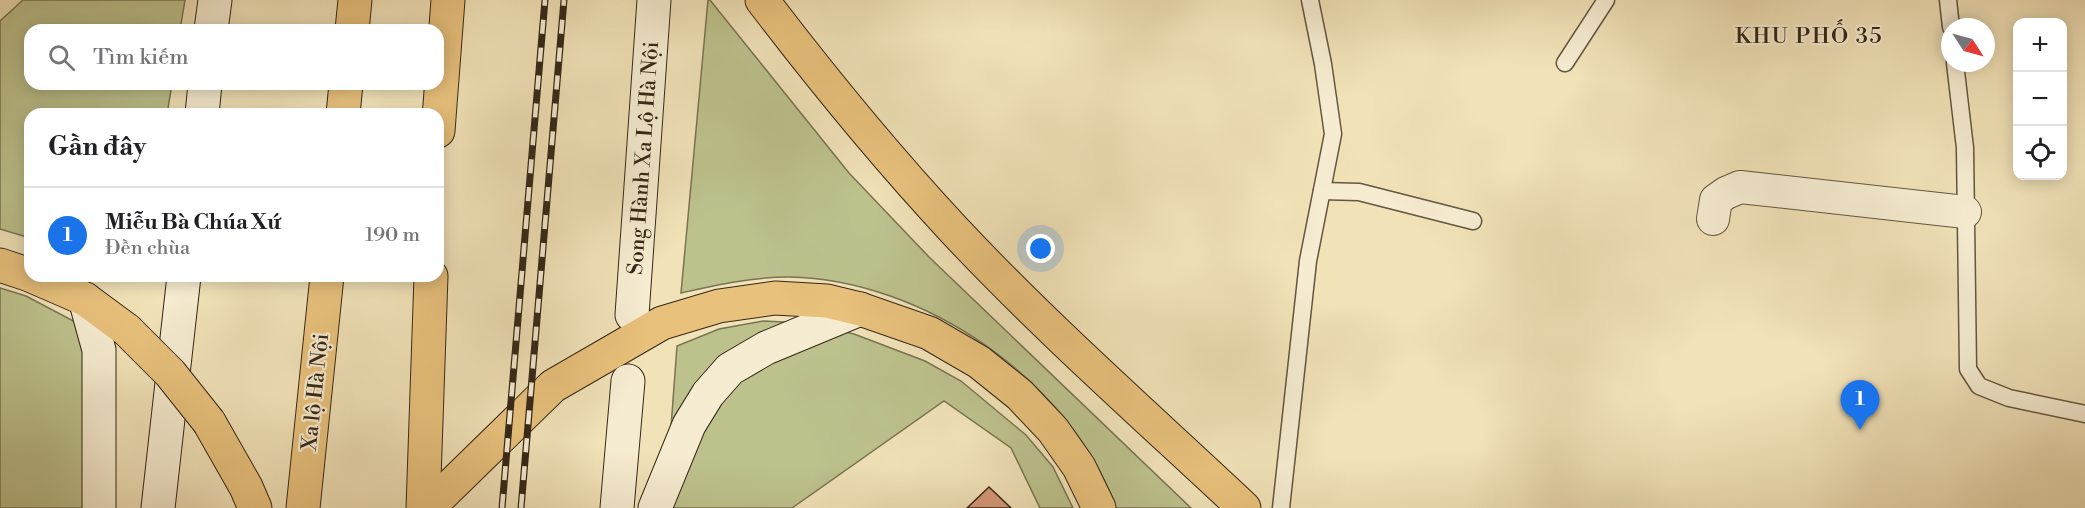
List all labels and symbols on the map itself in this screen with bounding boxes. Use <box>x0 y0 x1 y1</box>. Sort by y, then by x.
north arrow <box>1941 18 1995 72</box>
district label: KHU PHỐ 35 <box>1735 19 1883 50</box>
street label: Song Hành Xa Lộ Hà Nội <box>623 40 665 276</box>
your location <box>1026 234 1055 263</box>
street label: Xa lộ Hà Nội <box>297 332 335 453</box>
pin: 1 <box>1840 380 1880 430</box>

